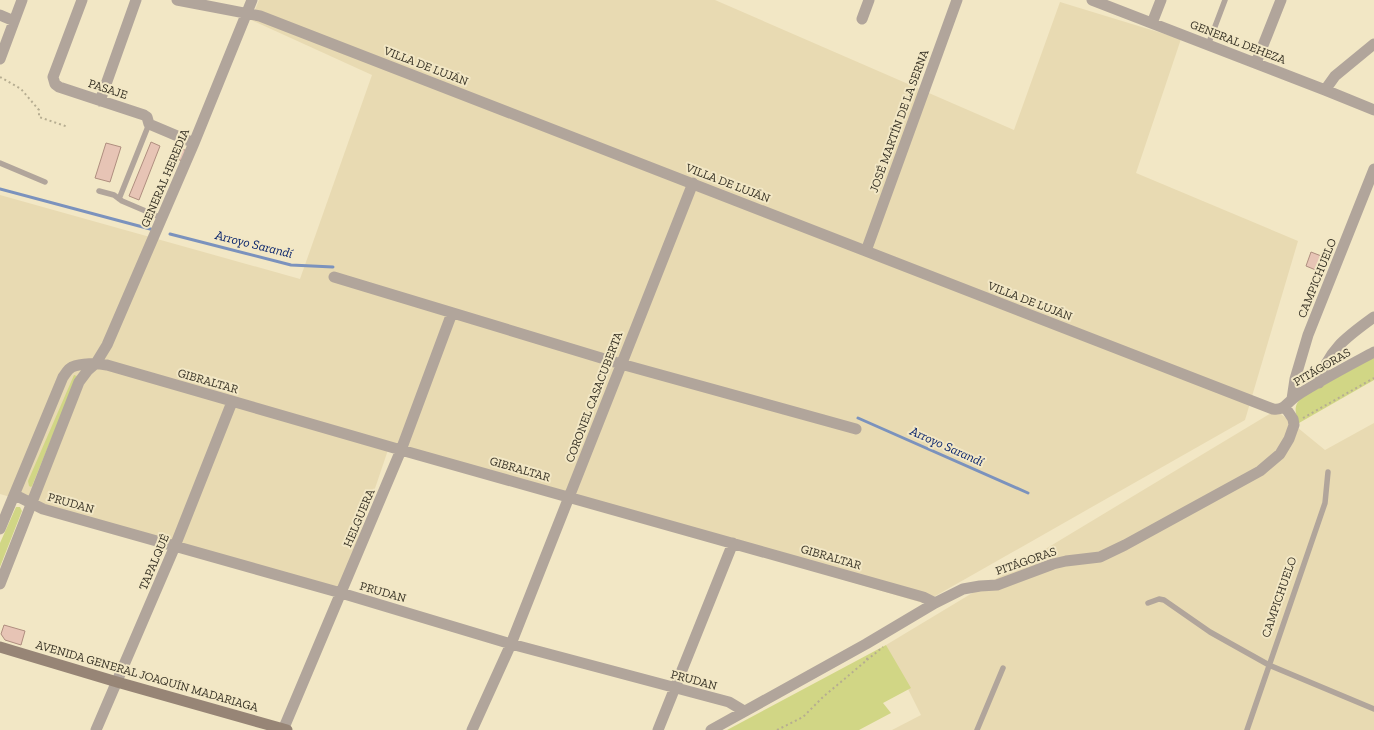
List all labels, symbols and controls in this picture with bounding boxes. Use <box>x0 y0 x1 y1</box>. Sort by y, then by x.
street label: GENERAL DEHEZA <box>1188 17 1288 67</box>
street label: VILLA DE LUJÁN <box>381 42 471 89</box>
street label: JOSÉ MARTÍN DE LA SERNA <box>866 47 931 194</box>
street label: PASAJE <box>87 76 129 102</box>
street label: GENERAL HEREDIA <box>138 126 192 230</box>
street label: VILLA DE LUJÁN <box>683 159 773 206</box>
water label: Arroyo Sarandí <box>213 227 295 261</box>
street label: CAMPICHUELO <box>1295 236 1339 320</box>
street label: VILLA DE LUJÁN <box>985 277 1075 324</box>
street label: CORONEL CASACUBERTA <box>563 329 625 464</box>
street label: PITÁGORAS <box>1291 344 1353 389</box>
street label: GIBRALTAR <box>176 366 240 396</box>
water label: Arroyo Sarandí <box>907 423 987 469</box>
street label: GIBRALTAR <box>488 454 552 484</box>
street label: HELGUERA <box>340 487 378 549</box>
street label: PRUDAN <box>46 490 96 516</box>
street label: TAPALQUÉ <box>135 531 172 592</box>
street label: GIBRALTAR <box>799 542 863 572</box>
street label: PITÁGORAS <box>993 543 1058 578</box>
street label: CAMPICHUELO <box>1259 555 1299 639</box>
street label: PRUDAN <box>358 579 408 605</box>
street label: AVENIDA GENERAL JOAQUÍN MADARIAGA <box>34 636 260 715</box>
street label: PRUDAN <box>669 667 719 693</box>

